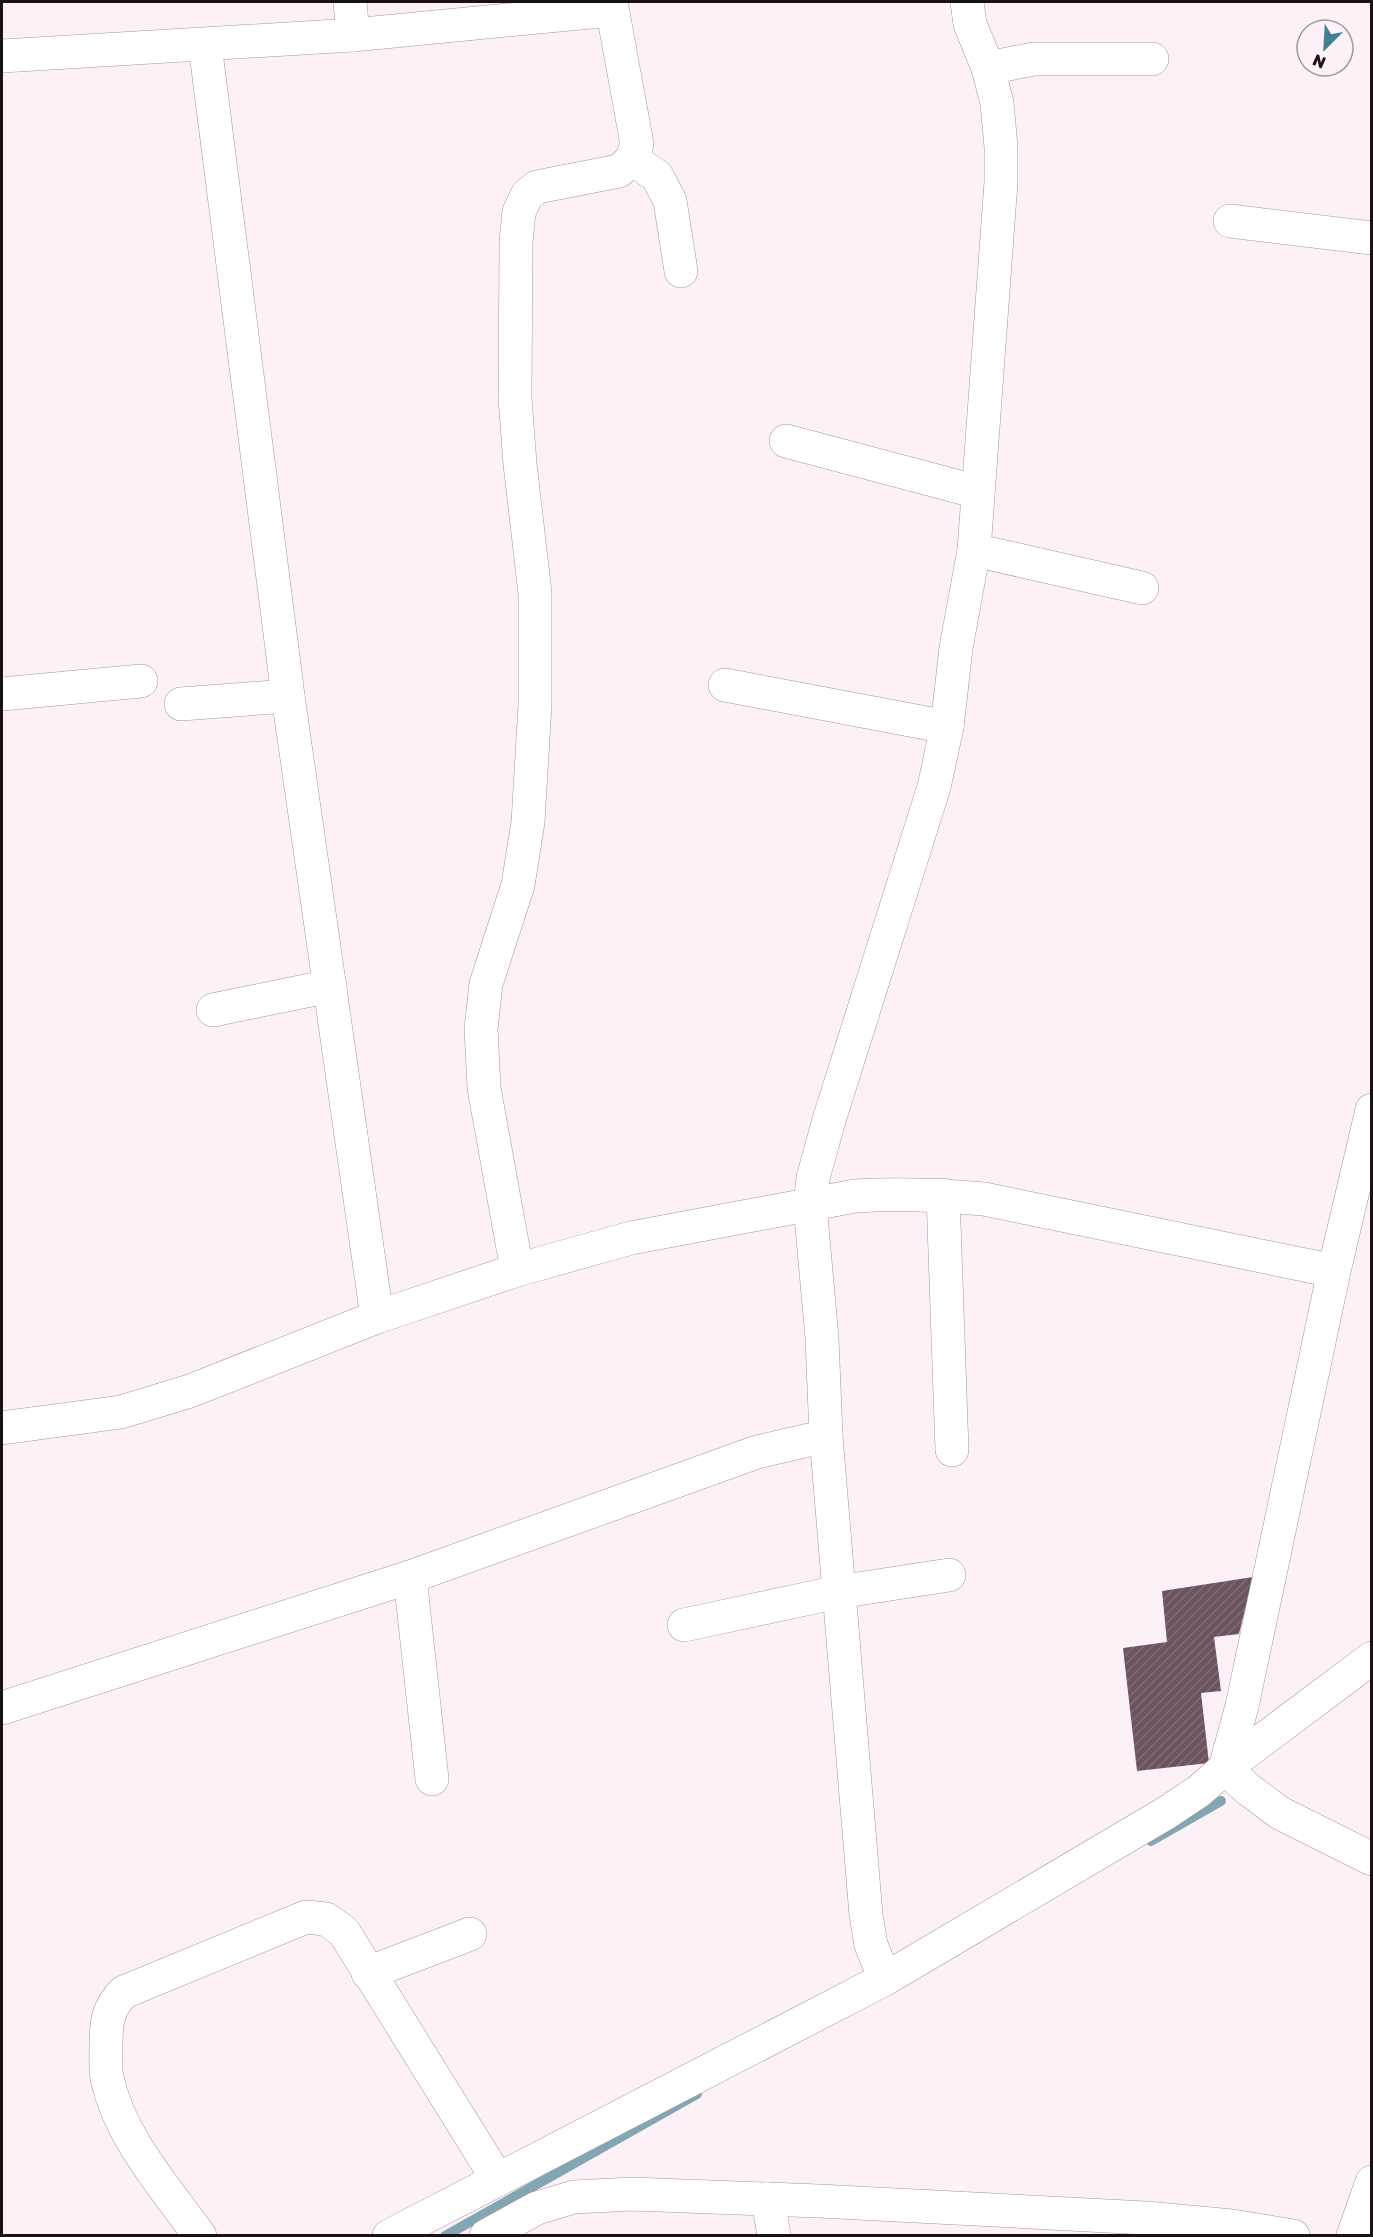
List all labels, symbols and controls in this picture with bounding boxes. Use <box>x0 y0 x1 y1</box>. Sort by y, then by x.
north arrow <box>1295 18 1355 78</box>
text: N <box>1309 50 1329 73</box>

